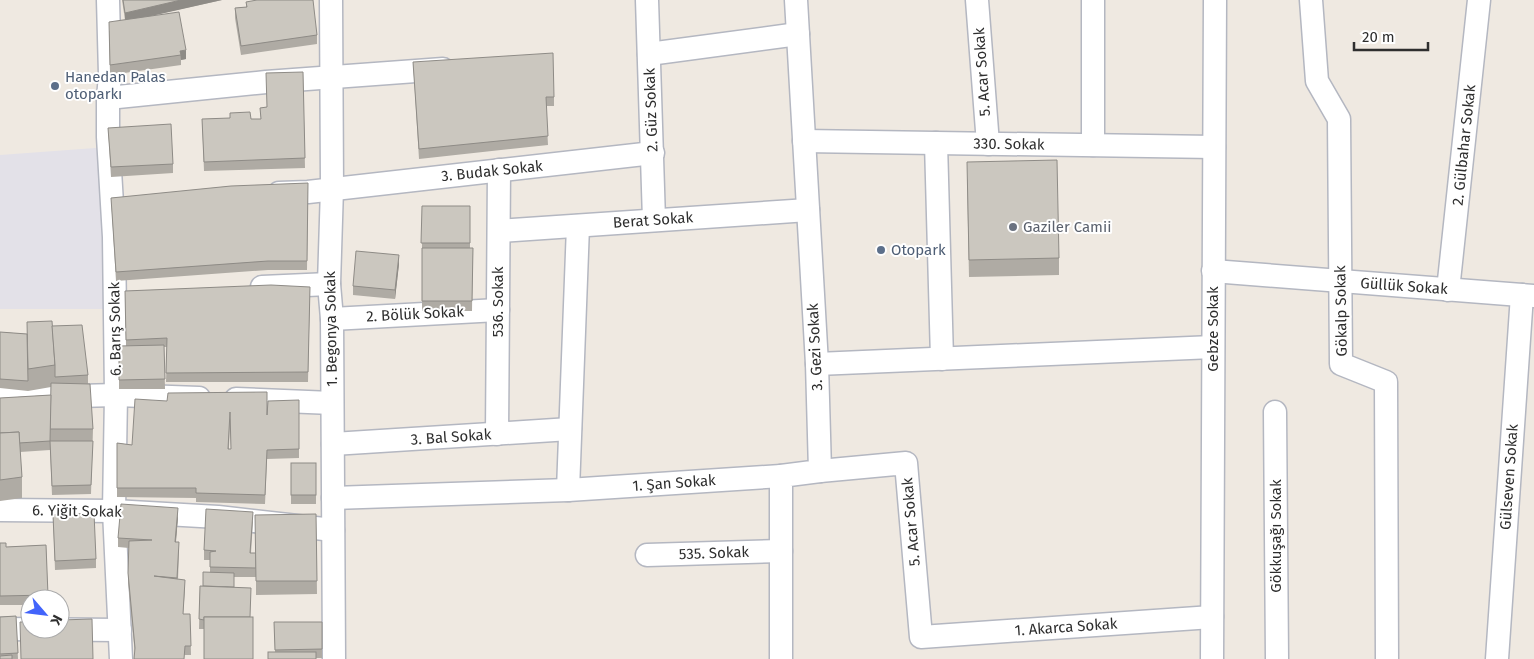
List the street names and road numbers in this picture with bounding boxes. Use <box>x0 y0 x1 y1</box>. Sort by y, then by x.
street label: 5. Acar Sokak <box>970 27 994 117</box>
street label: 2. Güz Sokak <box>641 67 661 152</box>
street label: 2. Gülbahar Sokak <box>1449 83 1479 206</box>
street label: 330. Sokak <box>973 134 1045 154</box>
street label: 3. Budak Sokak <box>440 157 544 185</box>
street label: Berat Sokak <box>612 208 694 232</box>
street label: Gökalp Sokak <box>1331 265 1351 357</box>
street label: 536. Sokak <box>489 266 507 337</box>
street label: 1. Begonya Sokak <box>321 271 341 387</box>
street label: Güllük Sokak <box>1360 274 1449 298</box>
street label: 6. Barış Sokak <box>105 281 125 376</box>
street label: Gebze Sokak <box>1204 286 1222 372</box>
street label: 2. Bölük Sokak <box>366 302 465 326</box>
street label: 3. Gezi Sokak <box>804 302 826 391</box>
street label: Gülseven Sokak <box>1496 423 1522 531</box>
street label: 3. Bal Sokak <box>410 425 492 449</box>
street label: 1. Şan Sokak <box>632 471 717 495</box>
street label: 5. Acar Sokak <box>898 477 924 567</box>
street label: Gökkuşağı Sokak <box>1267 479 1285 593</box>
street label: 6. Yiğit Sokak <box>32 501 122 521</box>
street label: 535. Sokak <box>679 543 750 563</box>
street label: 1. Akarca Sokak <box>1014 614 1118 640</box>

